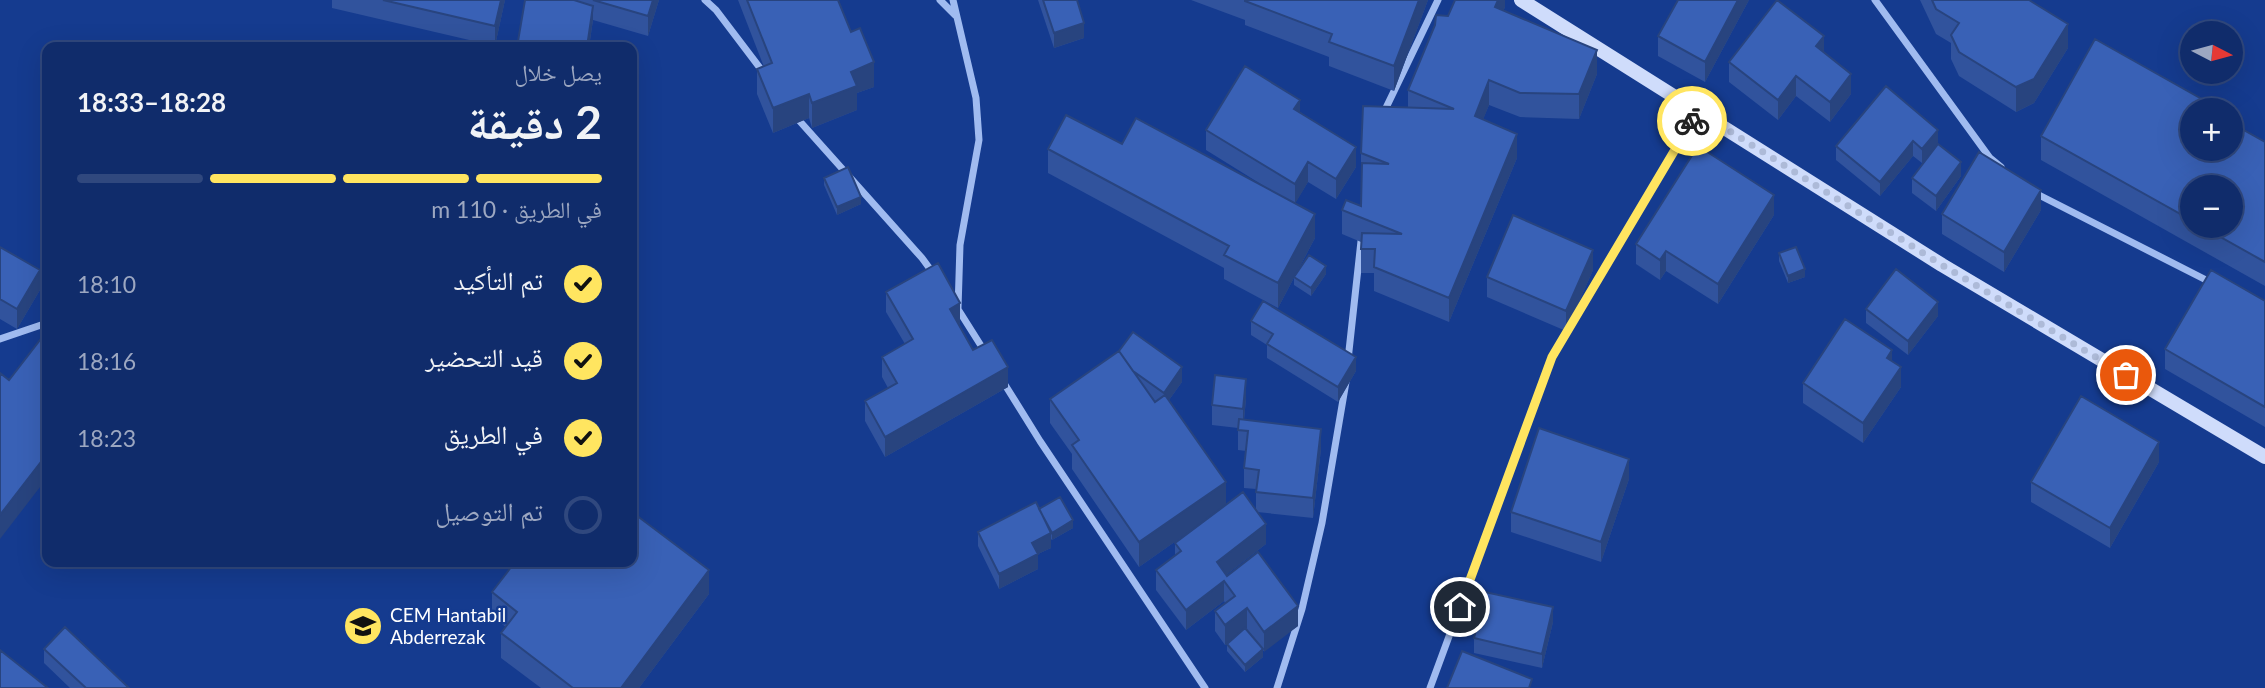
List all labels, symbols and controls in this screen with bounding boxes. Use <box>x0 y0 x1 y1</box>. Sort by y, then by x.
north arrow <box>2180 21 2244 84</box>
map controls <box>2180 21 2243 238</box>
text: يصل خلال <box>514 58 602 86</box>
text: 18:28–18:33 <box>77 86 226 118</box>
courier <box>1657 86 1727 156</box>
text: 2 دقيقة <box>468 94 602 149</box>
button: + <box>2180 98 2243 161</box>
icon: bike <box>1673 102 1711 140</box>
button: − <box>2180 175 2243 238</box>
text: في الطريق · 110 m <box>431 195 602 223</box>
text: تم التأكيد <box>454 264 543 296</box>
icon: check <box>564 265 602 303</box>
text: 18:10 <box>77 270 136 298</box>
text: قيد التحضير <box>425 341 543 373</box>
icon: check <box>564 342 602 380</box>
pin <box>2096 345 2156 405</box>
text: 18:16 <box>77 347 136 375</box>
icon: bag <box>2107 356 2145 394</box>
text: في الطريق <box>443 418 543 450</box>
icon: check <box>564 419 602 457</box>
text: 18:23 <box>77 424 136 452</box>
text: تم التوصيل <box>435 495 543 527</box>
pin <box>1430 577 1490 637</box>
icon: home <box>1441 588 1479 626</box>
place label: CEM Hantabil Abderrezak <box>390 603 506 648</box>
school or university icon: CEM Hantabil Abderrezak <box>342 605 384 647</box>

